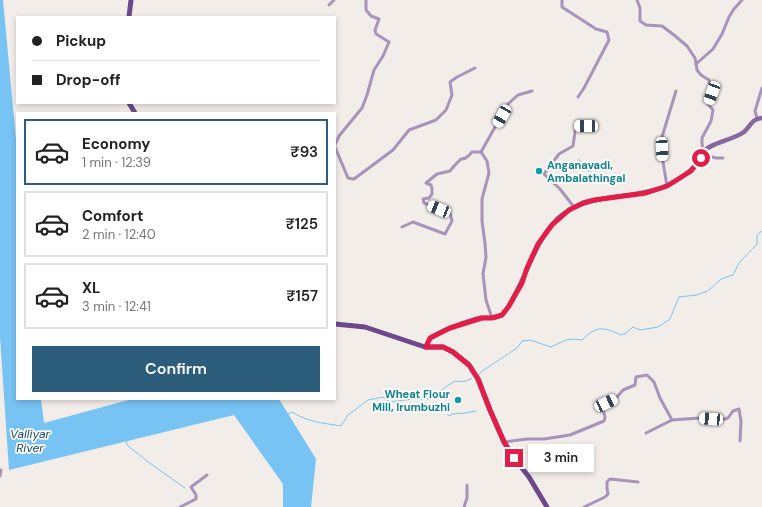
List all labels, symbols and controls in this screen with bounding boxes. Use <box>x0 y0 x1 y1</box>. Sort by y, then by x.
text: Pickup <box>56 31 106 51</box>
text: Drop-off <box>56 70 121 90</box>
car <box>702 80 722 106</box>
car <box>491 103 513 129</box>
car <box>574 120 598 132</box>
icon: car <box>34 134 70 170</box>
text: Economy <box>82 134 150 154</box>
car <box>655 137 669 161</box>
text: ₹93 <box>290 142 318 162</box>
route start <box>692 149 710 167</box>
text: 1 min · 12:39 <box>82 154 151 171</box>
place label: Anganavadi, Ambalathingal <box>547 158 625 185</box>
marker: Anganavadi, Ambalathingal <box>534 166 544 176</box>
car <box>426 199 452 219</box>
icon: car <box>34 206 70 242</box>
text: Comfort <box>82 206 143 226</box>
text: ₹125 <box>286 214 318 234</box>
text: 2 min · 12:40 <box>82 226 156 243</box>
icon: car <box>34 278 70 314</box>
text: XL <box>82 278 100 298</box>
text: ₹157 <box>286 286 318 306</box>
text: 3 min · 12:41 <box>82 298 151 315</box>
button: Confirm <box>32 346 320 392</box>
place label: Wheat Flour Mill, Irumbuzhi <box>372 387 450 414</box>
car <box>593 392 619 414</box>
marker: Wheat Flour Mill, Irumbuzhi <box>453 395 463 405</box>
car <box>699 412 723 426</box>
water label: Valliyar River <box>10 426 51 456</box>
callout: 3 min <box>528 444 594 472</box>
route end <box>505 449 523 467</box>
text: 3 min <box>544 449 578 466</box>

